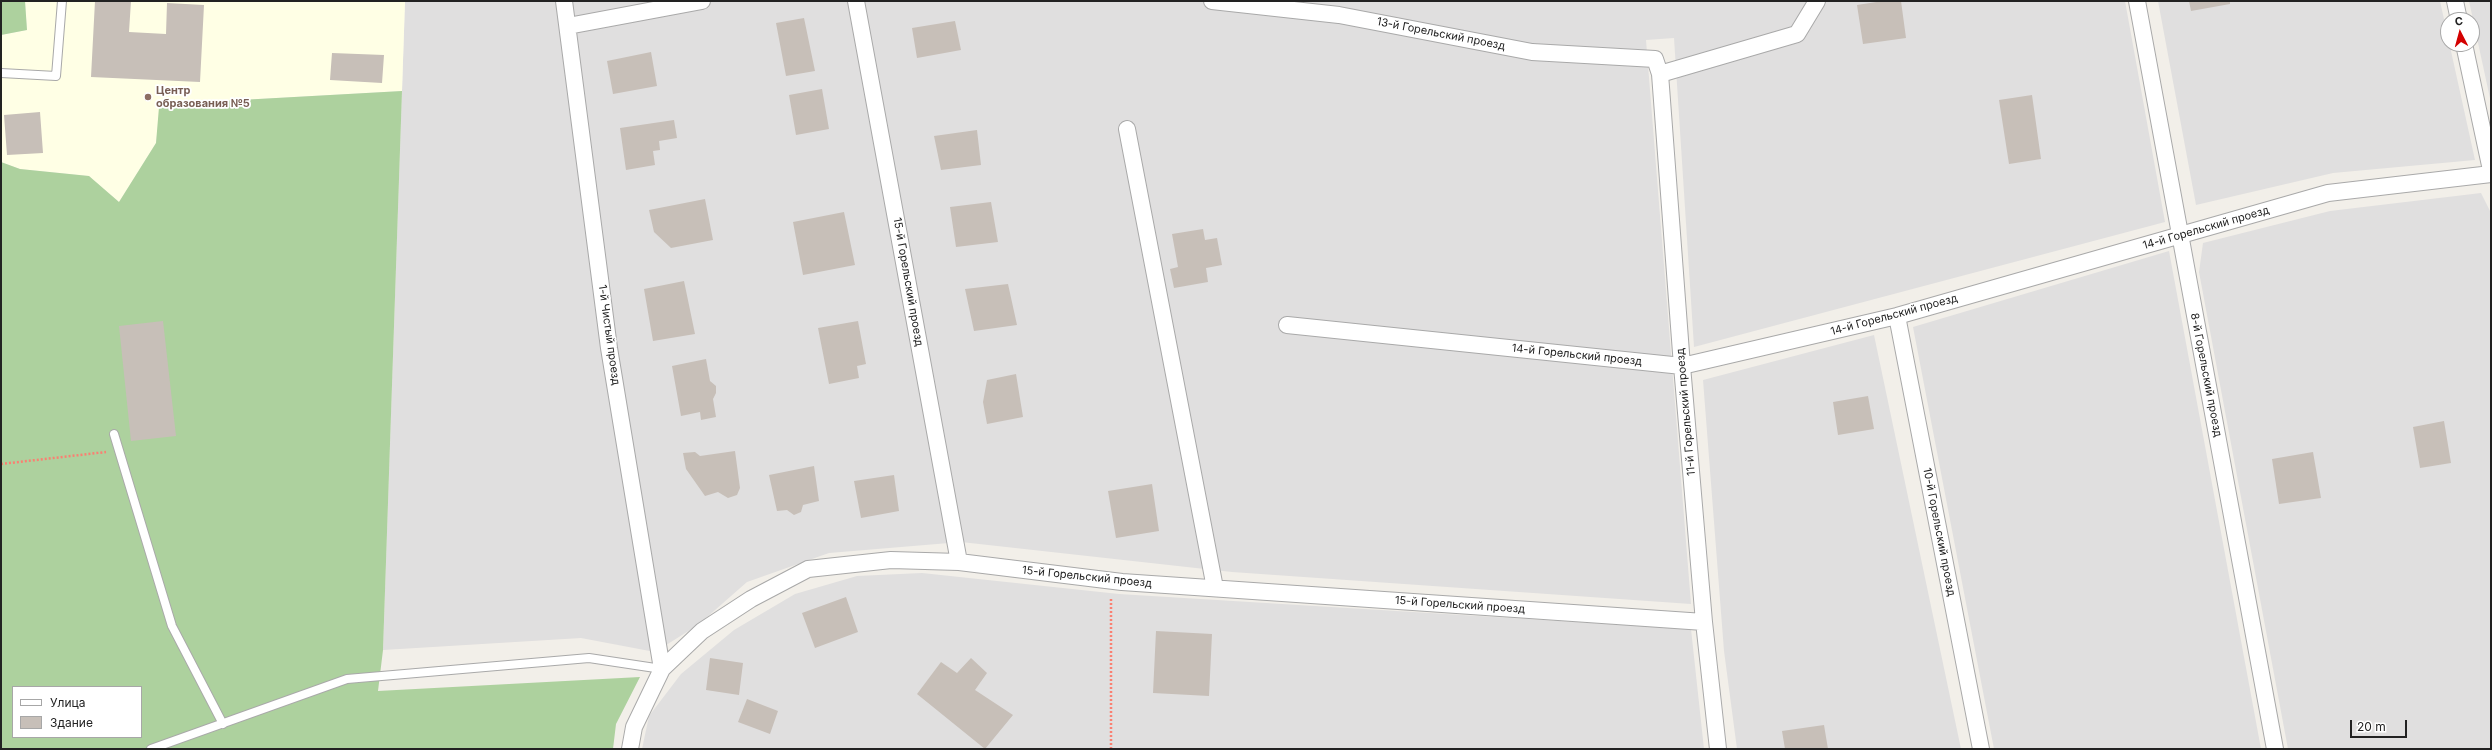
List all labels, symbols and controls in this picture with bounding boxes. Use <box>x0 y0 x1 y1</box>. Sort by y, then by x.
north arrow <box>2440 12 2480 52</box>
text: С <box>2454 14 2464 28</box>
street label: 13-й Горельский проезд <box>1376 15 1506 53</box>
place label: Центр образования №5 <box>156 84 250 110</box>
marker: Центр образования №5 <box>143 92 153 102</box>
street label: 14-й Горельский проезд <box>2141 204 2271 252</box>
street label: 15-й Горельский проезд <box>890 217 926 347</box>
street label: 1-й Чистый проезд <box>595 284 623 386</box>
street label: 14-й Горельский проезд <box>1829 292 1959 338</box>
street label: 8-й Горельский проезд <box>2187 312 2225 438</box>
street label: 14-й Горельский проезд <box>1511 342 1643 368</box>
street label: 11-й Горельский проезд <box>1674 348 1698 476</box>
street label: 10-й Горельский проезд <box>1920 467 1958 597</box>
street label: 15-й Горельский проезд <box>1021 564 1153 590</box>
street label: 15-й Горельский проезд <box>1394 594 1526 616</box>
legend <box>12 686 142 738</box>
text: Улица <box>50 695 85 710</box>
scale bar <box>2352 712 2409 738</box>
text: Здание <box>50 715 93 730</box>
text: 20 m <box>2357 719 2386 734</box>

